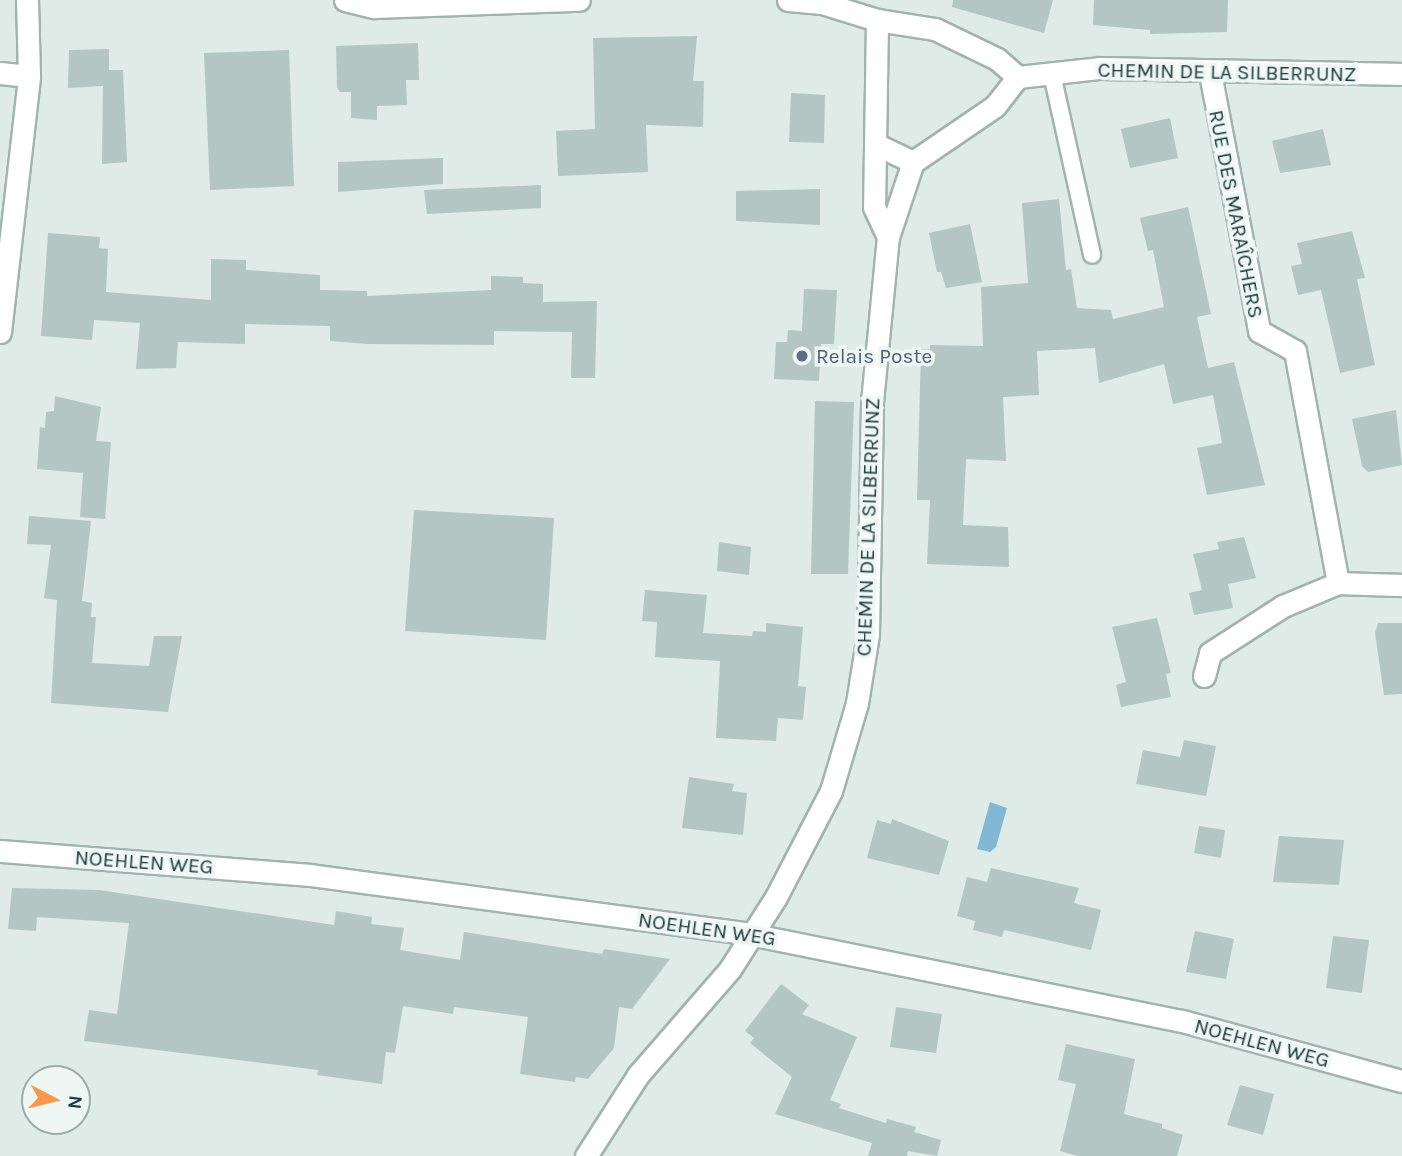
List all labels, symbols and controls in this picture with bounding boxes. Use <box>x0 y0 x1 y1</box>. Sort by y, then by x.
street label: CHEMIN DE LA SILBERRUNZ <box>1097 57 1357 87</box>
street label: RUE DES MARAÎCHERS <box>1203 108 1269 320</box>
place label: Relais Poste <box>816 343 932 369</box>
marker: Relais Poste <box>794 348 810 364</box>
street label: CHEMIN DE LA SILBERRUNZ <box>851 397 885 657</box>
street label: NOEHLEN WEG <box>74 845 214 879</box>
street label: NOEHLEN WEG <box>637 907 777 951</box>
street label: NOEHLEN WEG <box>1192 1013 1332 1073</box>
north arrow <box>21 1065 91 1135</box>
text: N <box>63 1094 87 1110</box>

